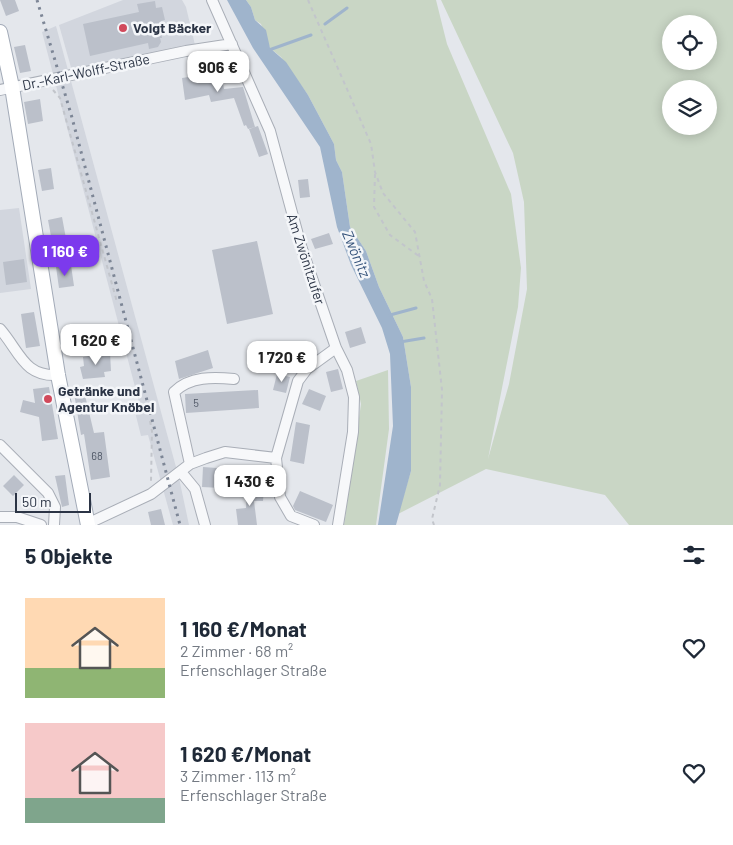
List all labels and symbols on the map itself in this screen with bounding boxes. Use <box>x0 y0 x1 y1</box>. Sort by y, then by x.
place label: Voigt Bäcker <box>133 19 212 36</box>
marker: Voigt Bäcker <box>117 22 129 34</box>
street label: Dr.-Karl-Wolff-Straße <box>21 50 151 93</box>
pin: 906 € <box>183 51 253 93</box>
street label: Am Zwönitzufer <box>284 211 329 307</box>
water label: Zwönitz <box>339 227 375 280</box>
pin: 1 160 € <box>19 234 111 277</box>
pin: 1 620 € <box>50 324 142 366</box>
pin: 1 720 € <box>236 340 328 383</box>
place label: Getränke und Agentur Knöbel <box>58 382 154 415</box>
marker: Getränke und Agentur Knöbel <box>42 393 54 405</box>
house number: 5 <box>193 396 199 409</box>
house number: 68 <box>91 449 103 462</box>
pin: 1 430 € <box>204 464 296 507</box>
scale bar <box>15 490 91 513</box>

